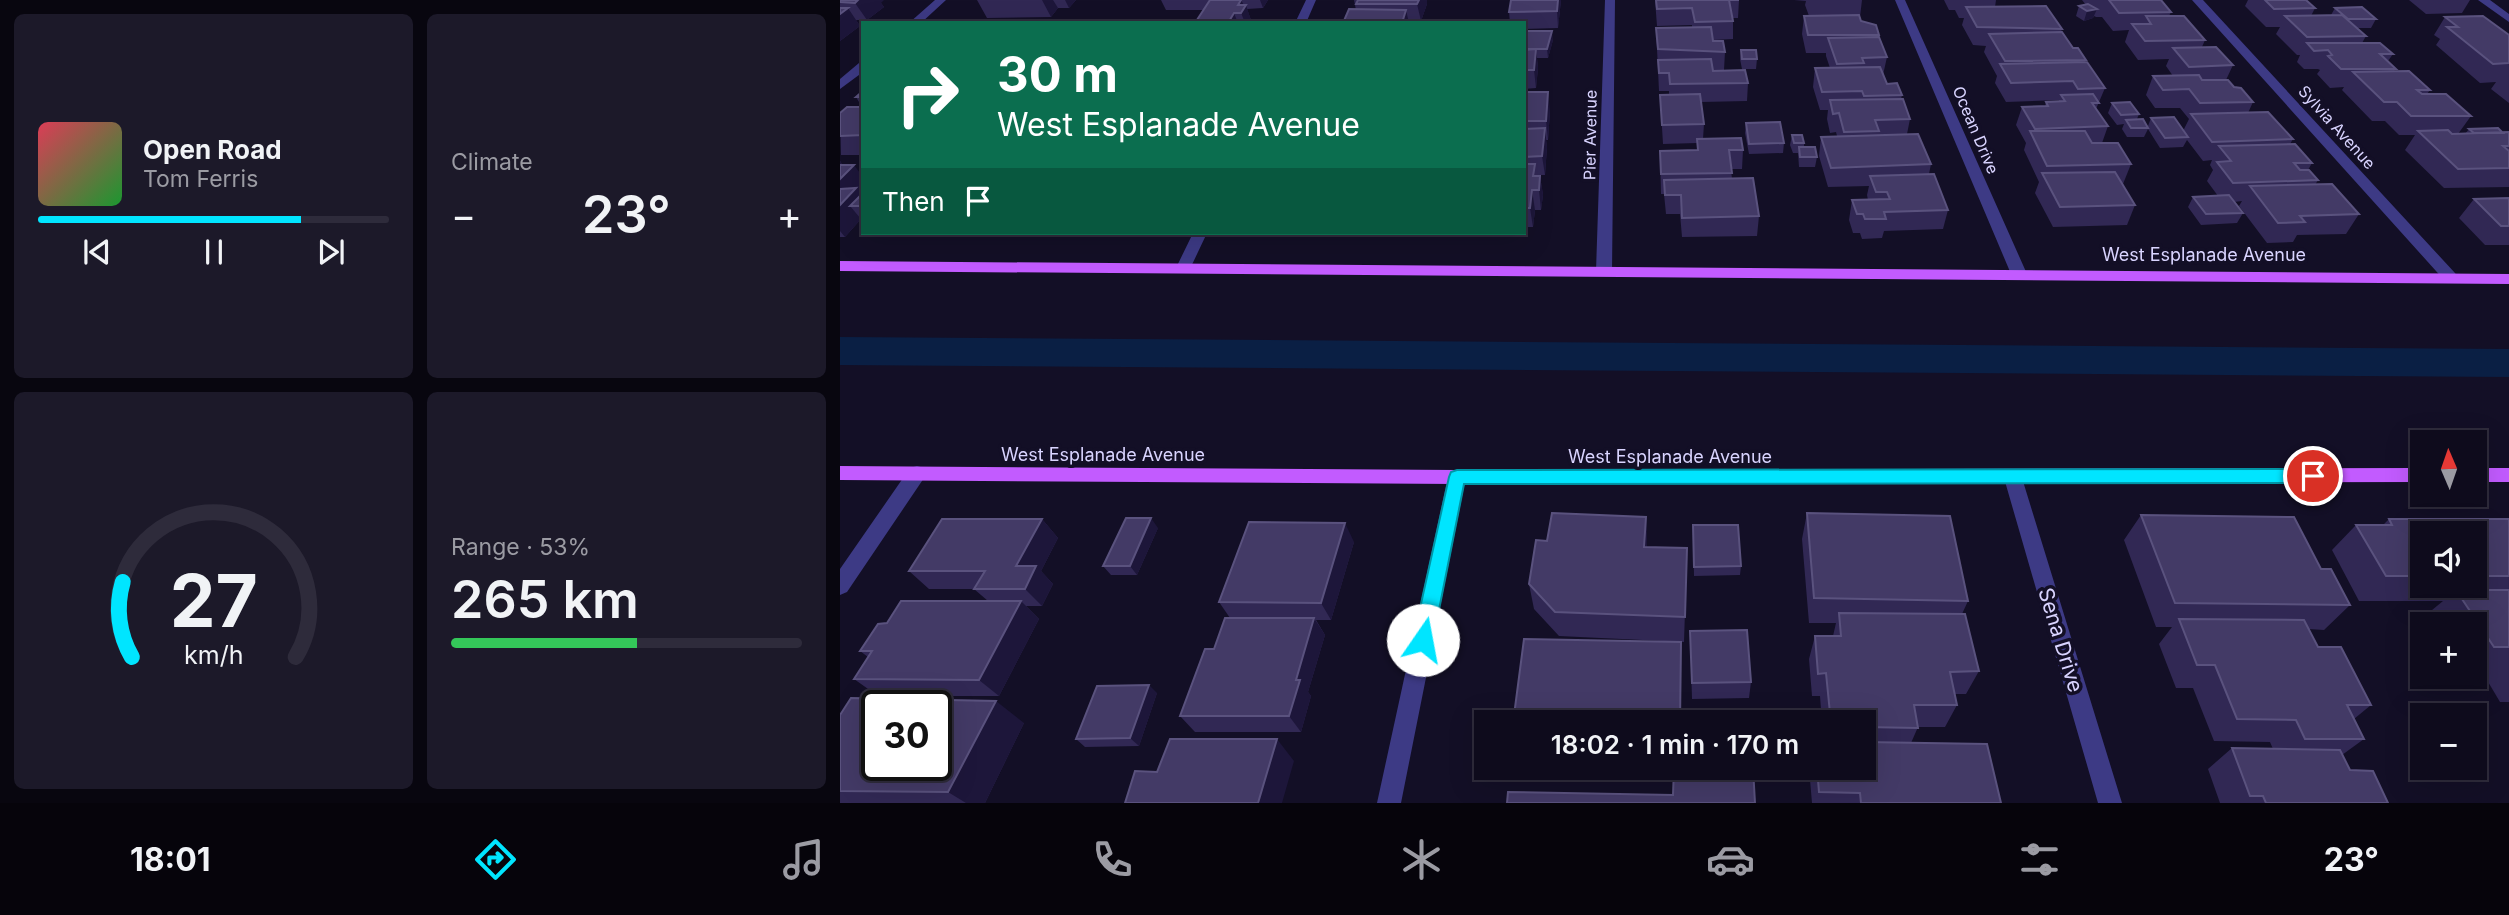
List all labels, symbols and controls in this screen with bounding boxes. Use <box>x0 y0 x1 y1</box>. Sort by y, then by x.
text: 30 m <box>997 45 1118 104</box>
icon: right <box>882 49 973 140</box>
street label: Sylvia Avenue <box>2294 81 2380 173</box>
street label: Ocean Drive <box>1949 83 2003 177</box>
street label: Pier Avenue <box>1579 90 1601 180</box>
text: West Esplanade Avenue <box>997 105 1360 144</box>
text: Open Road <box>143 134 282 165</box>
text: Climate <box>451 148 533 176</box>
text: Tom Ferris <box>143 165 258 193</box>
icon: arrive <box>959 182 997 220</box>
text: 23° <box>582 183 671 246</box>
text: Then <box>882 186 945 217</box>
text: − <box>451 192 476 238</box>
text: + <box>777 192 802 238</box>
icon: previous <box>78 233 116 271</box>
icon: pause <box>195 233 233 271</box>
icon: next <box>312 233 350 271</box>
street label: West Esplanade Avenue <box>2102 244 2306 265</box>
north arrow <box>2410 430 2487 508</box>
map controls <box>2410 430 2487 780</box>
street label: West Esplanade Avenue <box>1001 444 1205 465</box>
street label: West Esplanade Avenue <box>1568 446 1772 467</box>
pin <box>2283 446 2343 506</box>
icon: arrive <box>2294 457 2332 495</box>
button: sound <box>2410 521 2487 598</box>
text: Range · 53% <box>451 533 590 561</box>
text: 27 <box>169 556 258 645</box>
text: 265 km <box>451 568 639 631</box>
street label: Sena Drive <box>2033 585 2089 695</box>
position arrow <box>1386 603 1460 677</box>
button: + <box>2410 612 2487 689</box>
text: km/h <box>184 639 243 669</box>
speed limit sign: 30 <box>861 690 952 781</box>
button: − <box>2410 703 2487 780</box>
text: 18:02 · 1 min · 170 m <box>1551 729 1799 760</box>
icon: directions <box>471 835 520 884</box>
icon: music <box>779 835 828 884</box>
icon: phone <box>1088 835 1137 884</box>
icon: climate <box>1397 835 1446 884</box>
icon: car <box>1706 835 1755 884</box>
icon: filters <box>2015 835 2064 884</box>
text: 18:01 <box>130 840 211 879</box>
text: 23° <box>2324 840 2379 879</box>

